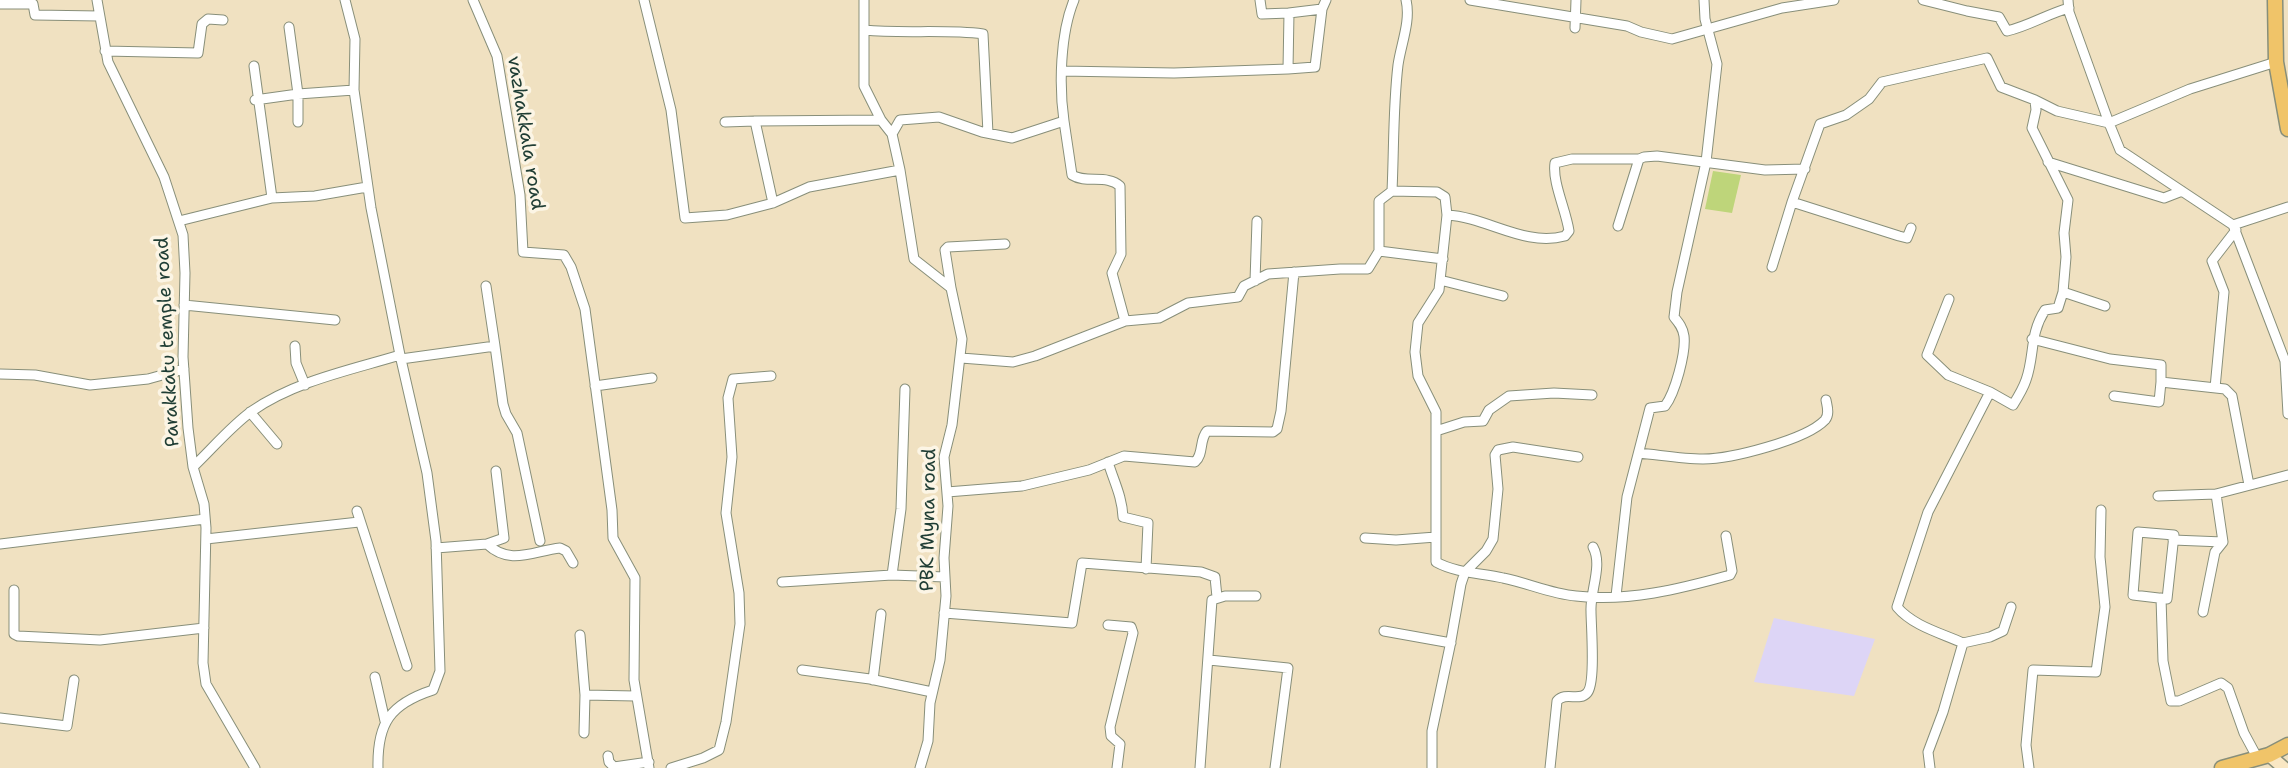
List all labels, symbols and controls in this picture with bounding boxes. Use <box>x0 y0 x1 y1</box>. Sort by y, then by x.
street label: vazhakkala road <box>502 54 548 212</box>
street label: Parakkatu temple road <box>151 237 185 447</box>
street label: PBK Myna road <box>916 448 942 592</box>

